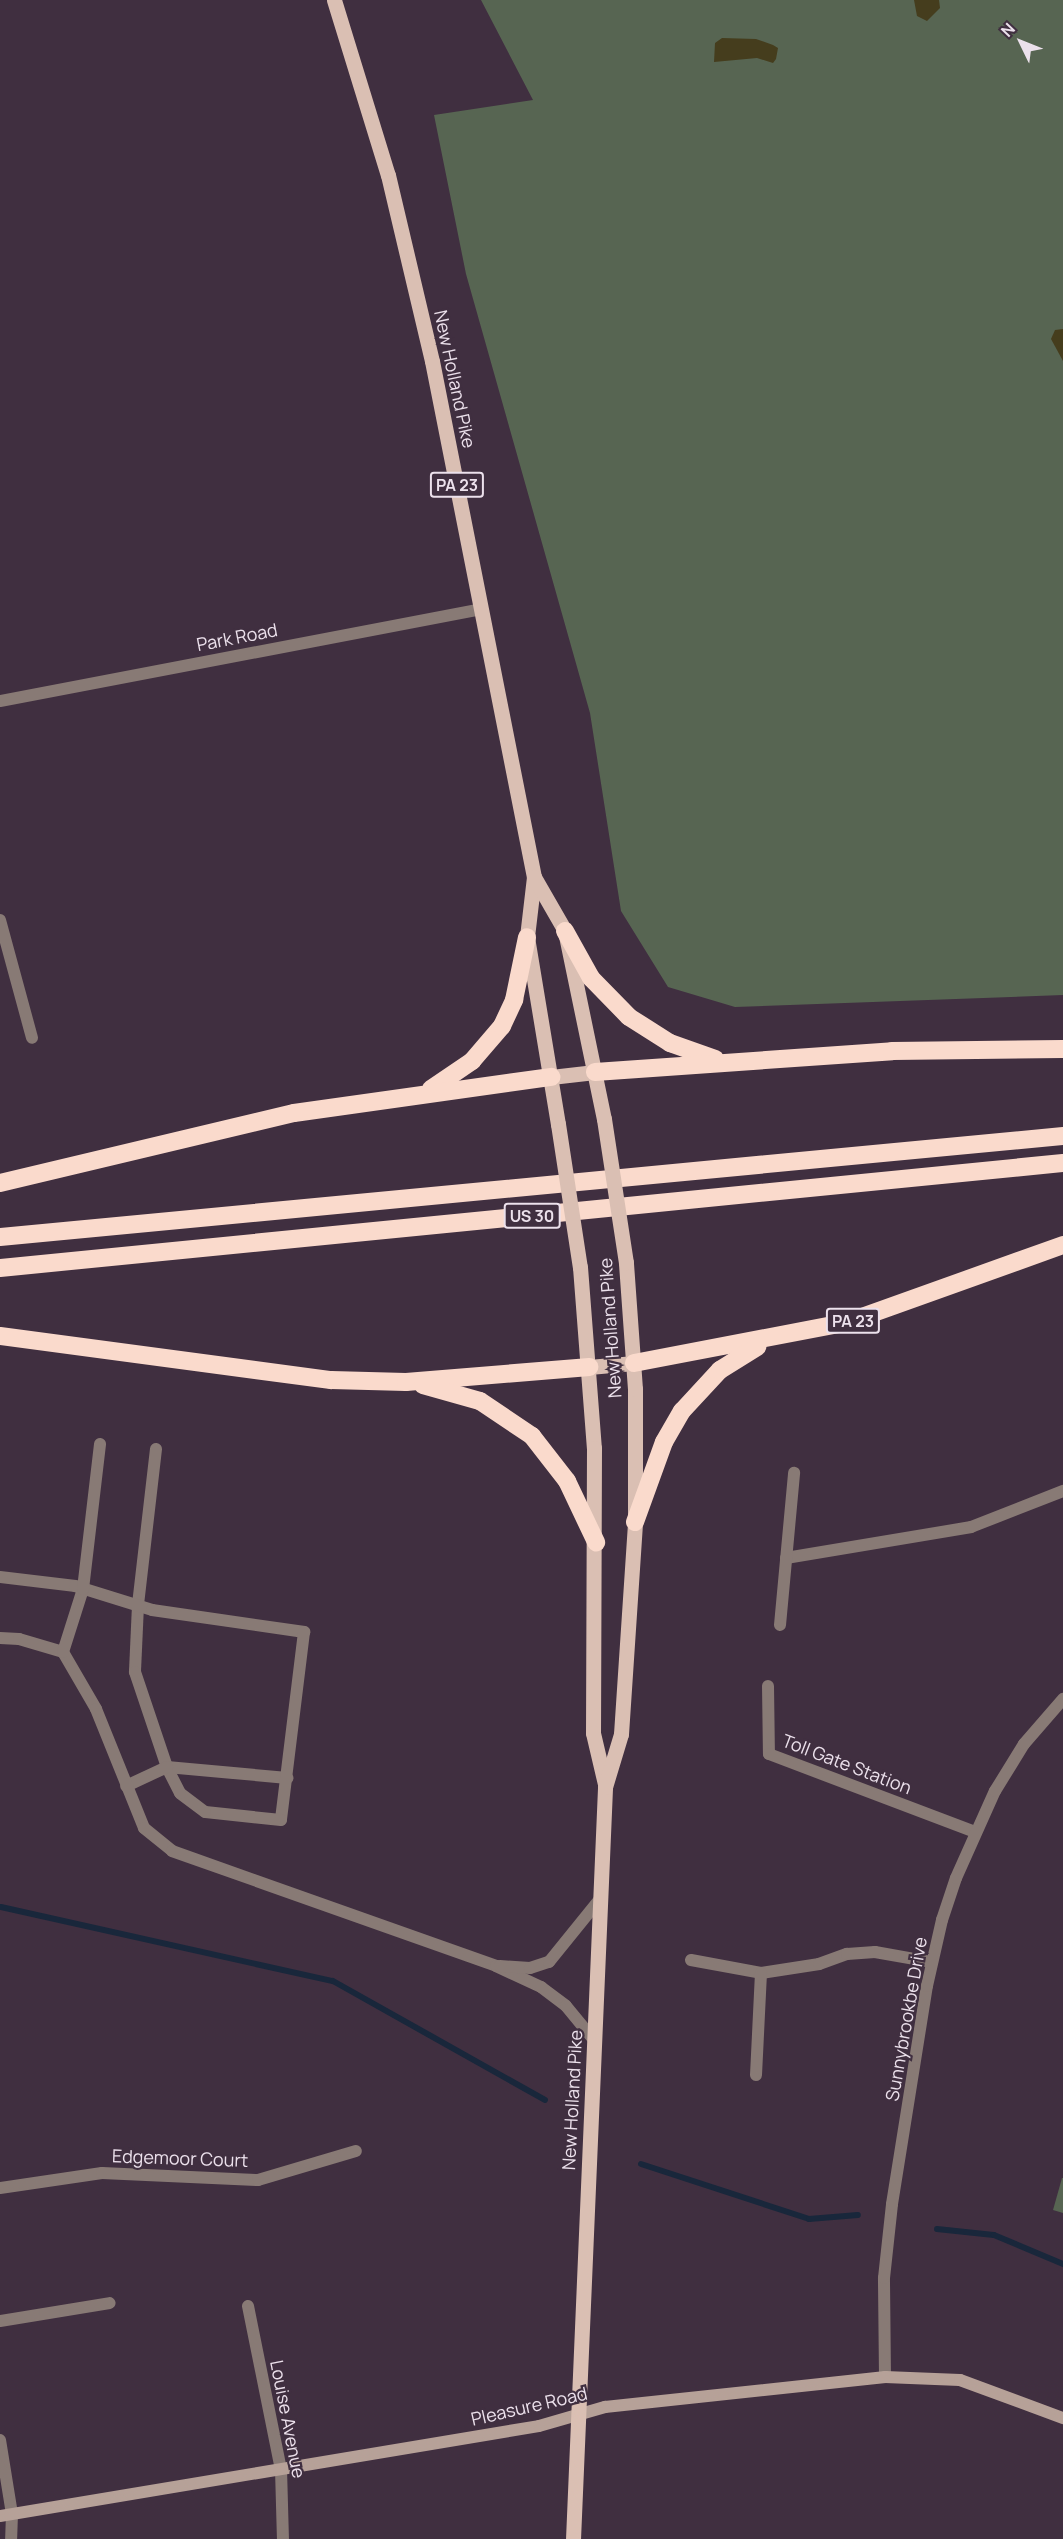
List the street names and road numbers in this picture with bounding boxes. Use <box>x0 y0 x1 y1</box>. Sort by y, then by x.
street label: New Holland Pike <box>430 308 480 450</box>
road number: PA 23 <box>428 472 486 498</box>
street label: Park Road <box>195 619 279 655</box>
road number: US 30 <box>504 1203 560 1229</box>
street label: New Holland Pike <box>594 1257 626 1399</box>
road number: PA 23 <box>824 1308 882 1334</box>
street label: Toll Gate Station <box>779 1729 915 1799</box>
street label: Sunnybrookbe Drive <box>881 1935 931 2103</box>
street label: New Holland Pike <box>558 2029 586 2171</box>
street label: Edgemoor Court <box>111 2145 249 2171</box>
street label: Louise Avenue <box>266 2358 310 2480</box>
street label: Pleasure Road <box>469 2382 589 2430</box>

